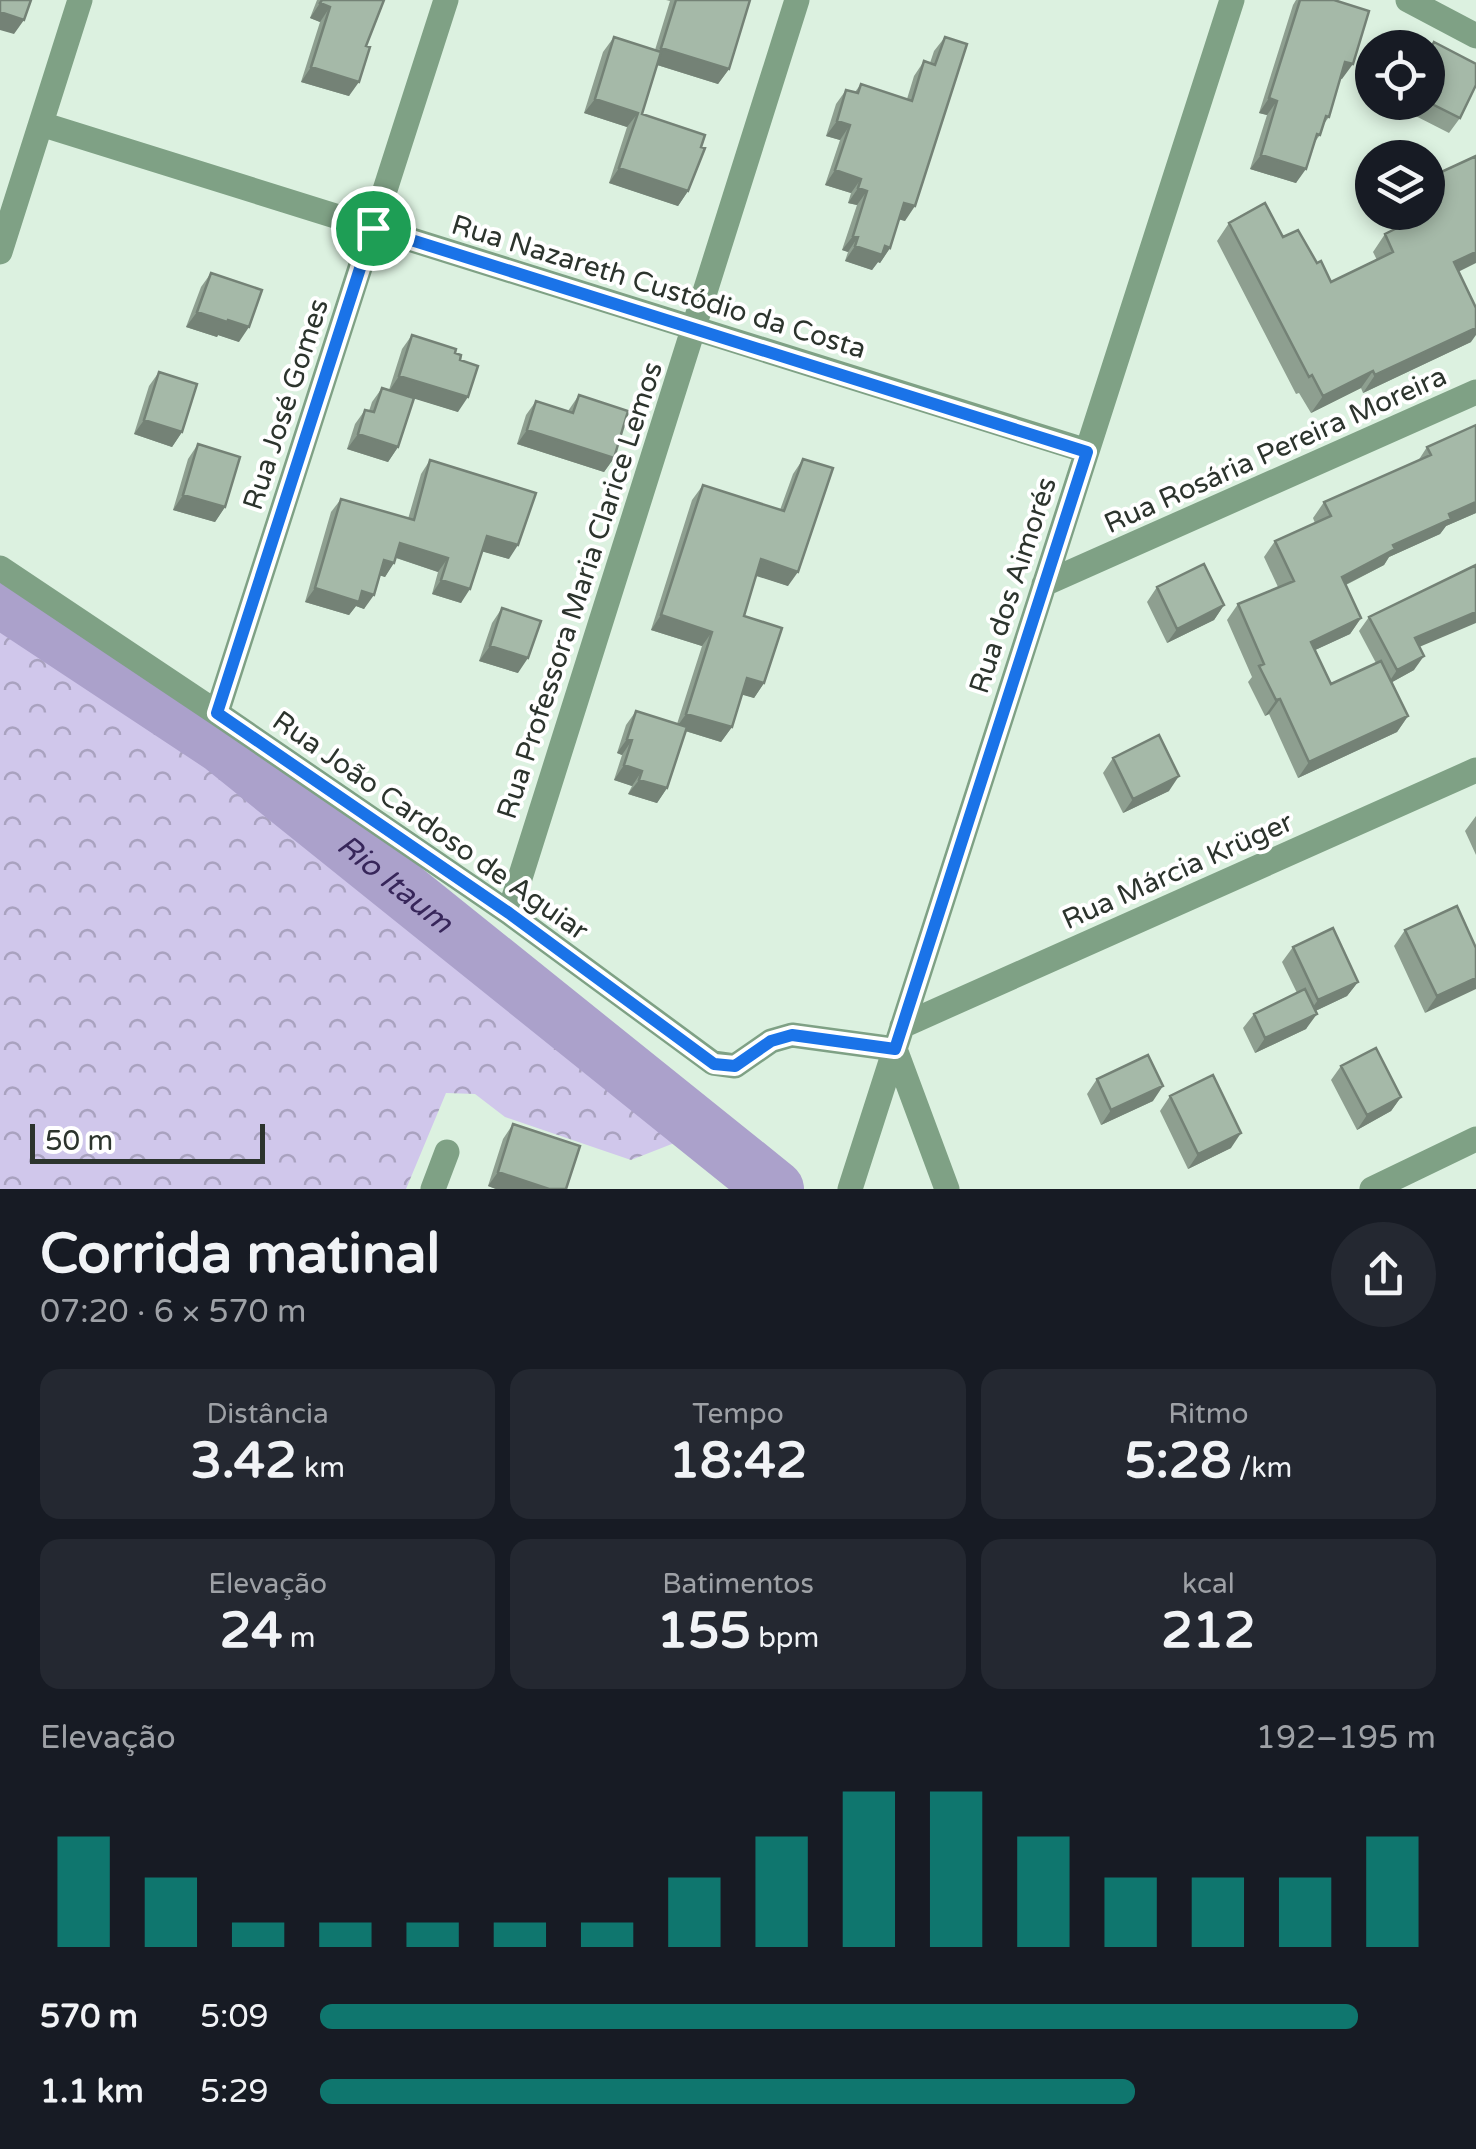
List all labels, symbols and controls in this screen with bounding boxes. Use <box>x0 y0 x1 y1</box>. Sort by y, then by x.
map controls <box>1355 30 1445 230</box>
button: locate <box>1355 30 1445 120</box>
button: layers <box>1355 140 1445 230</box>
pin <box>331 186 416 271</box>
icon: arrive <box>346 201 401 256</box>
street label: Rua Nazareth Custódio da Costa <box>447 208 870 366</box>
street label: Rua José Gomes <box>236 295 336 514</box>
street label: Rua Professora Maria Clarice Lemos <box>490 357 670 823</box>
street label: Rua Rosária Pereira Moreira <box>1099 359 1452 541</box>
street label: Rua dos Aimorés <box>962 473 1064 698</box>
street label: Rua João Cardoso de Aguiar <box>266 704 595 948</box>
street label: Rua Márcia Krüger <box>1057 805 1298 937</box>
water label: Rio Itaum <box>330 827 461 942</box>
scale bar <box>30 1119 265 1164</box>
text: 50 m <box>45 1124 113 1158</box>
text: Corrida matinal <box>40 1222 440 1288</box>
button: share <box>1331 1222 1436 1327</box>
text: 07:20 · 6 × 570 m <box>40 1293 306 1331</box>
text: Distância <box>207 1397 329 1431</box>
text: Tempo <box>692 1397 784 1431</box>
text: Ritmo <box>1168 1397 1249 1431</box>
text: 3.42 <box>190 1431 297 1491</box>
text: 18:42 <box>669 1431 807 1491</box>
text: 5:28 <box>1124 1431 1232 1491</box>
text: km <box>297 1451 345 1485</box>
text: /km <box>1232 1451 1292 1485</box>
text: Elevação <box>208 1567 327 1601</box>
text: Batimentos <box>662 1567 814 1601</box>
text: kcal <box>1182 1567 1235 1601</box>
text: 24 <box>220 1601 283 1661</box>
text: 155 <box>657 1601 751 1661</box>
text: 212 <box>1161 1601 1255 1661</box>
text: m <box>283 1621 316 1655</box>
text: bpm <box>751 1621 819 1655</box>
text: Elevação <box>40 1719 176 1757</box>
text: 192–195 m <box>1256 1719 1436 1757</box>
text: 570 m <box>40 1998 138 2036</box>
text: 5:09 <box>200 1998 269 2036</box>
text: 1.1 km <box>40 2073 144 2111</box>
text: 5:29 <box>200 2073 269 2111</box>

